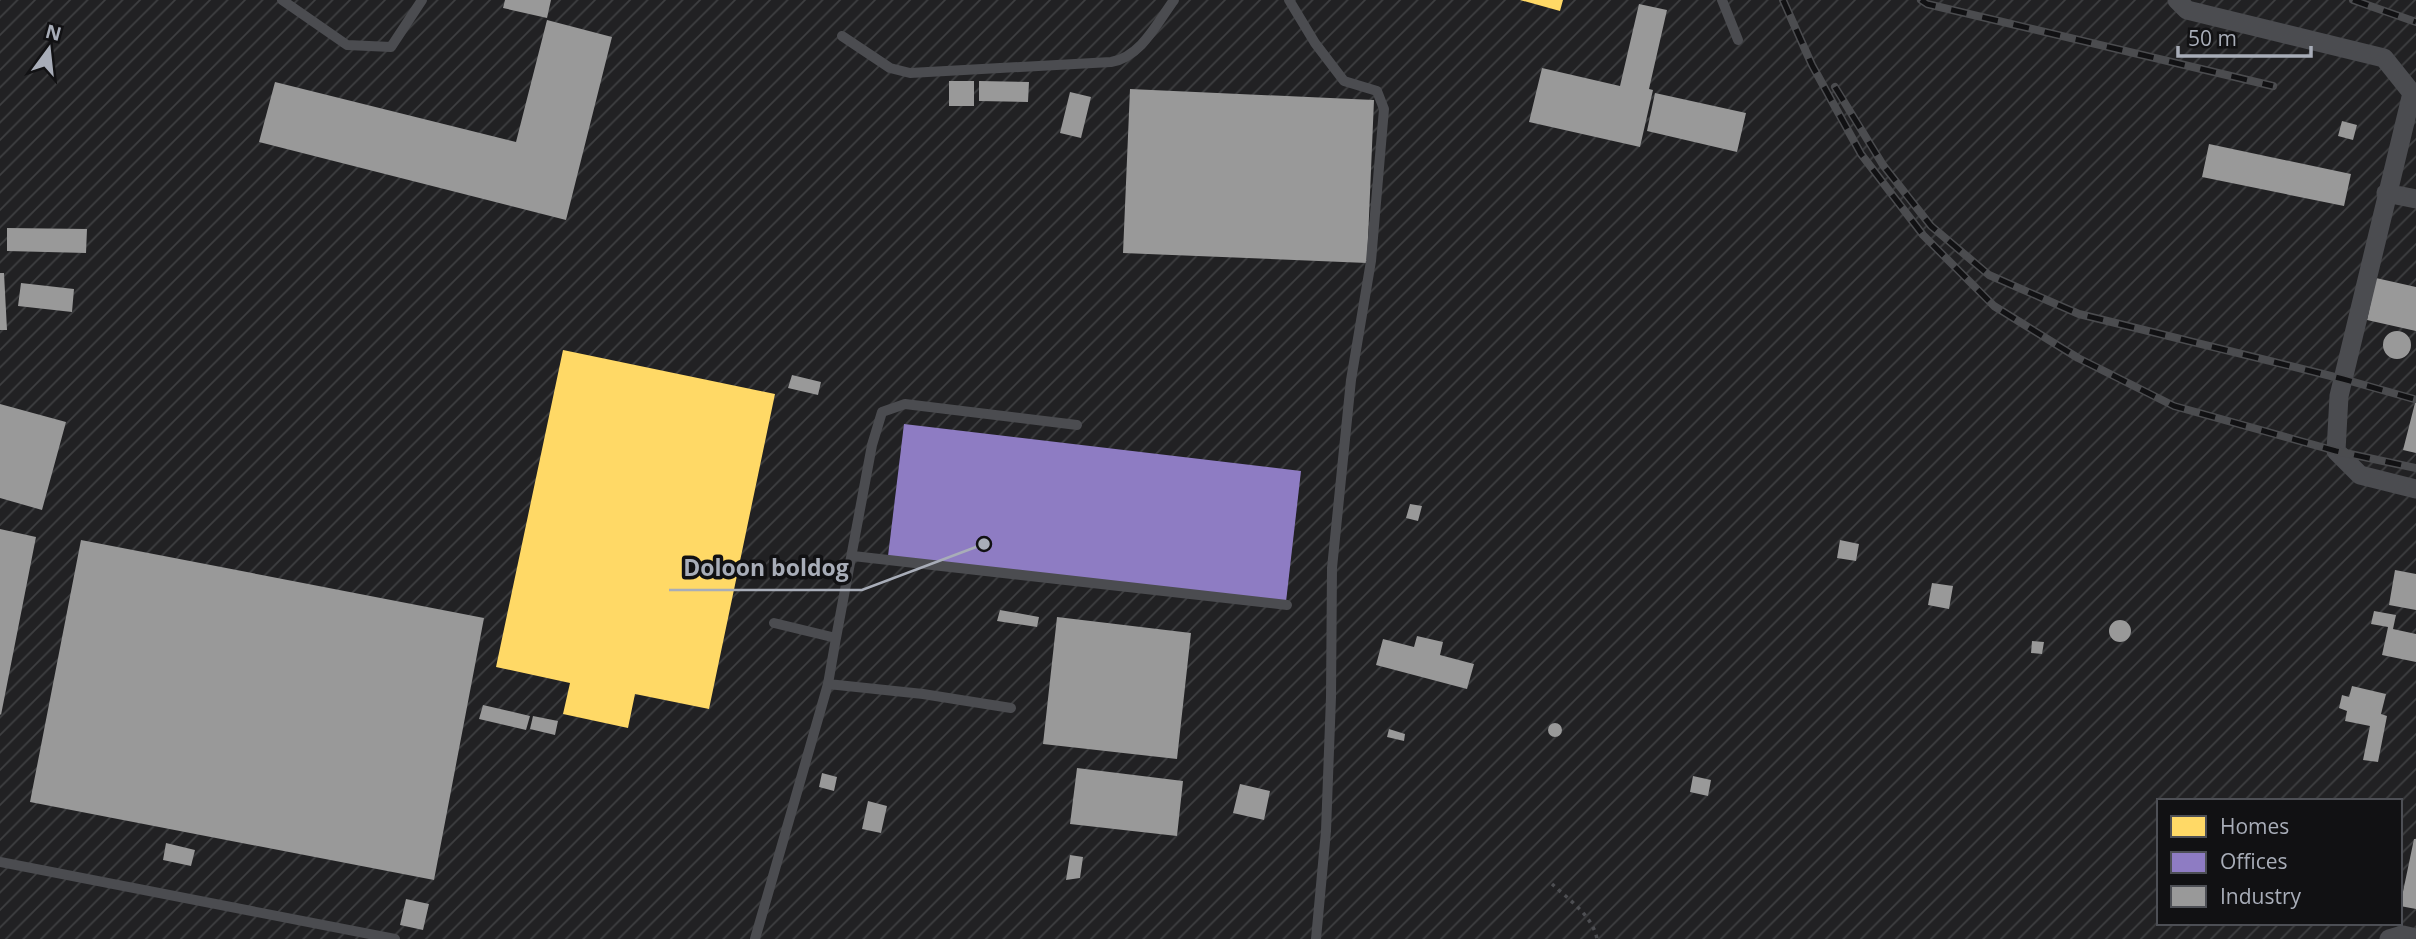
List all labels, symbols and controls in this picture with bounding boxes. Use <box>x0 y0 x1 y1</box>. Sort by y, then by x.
north arrow <box>14 14 84 84</box>
scale bar <box>2178 14 2311 58</box>
text: N <box>43 18 64 47</box>
text: 50 m <box>2188 24 2237 52</box>
callout: Doloon boldog <box>669 546 862 590</box>
text: Doloon boldog <box>683 551 849 583</box>
legend <box>2157 799 2402 925</box>
text: Homes <box>2220 812 2289 840</box>
text: Offices <box>2220 847 2288 875</box>
text: Industry <box>2220 882 2302 910</box>

